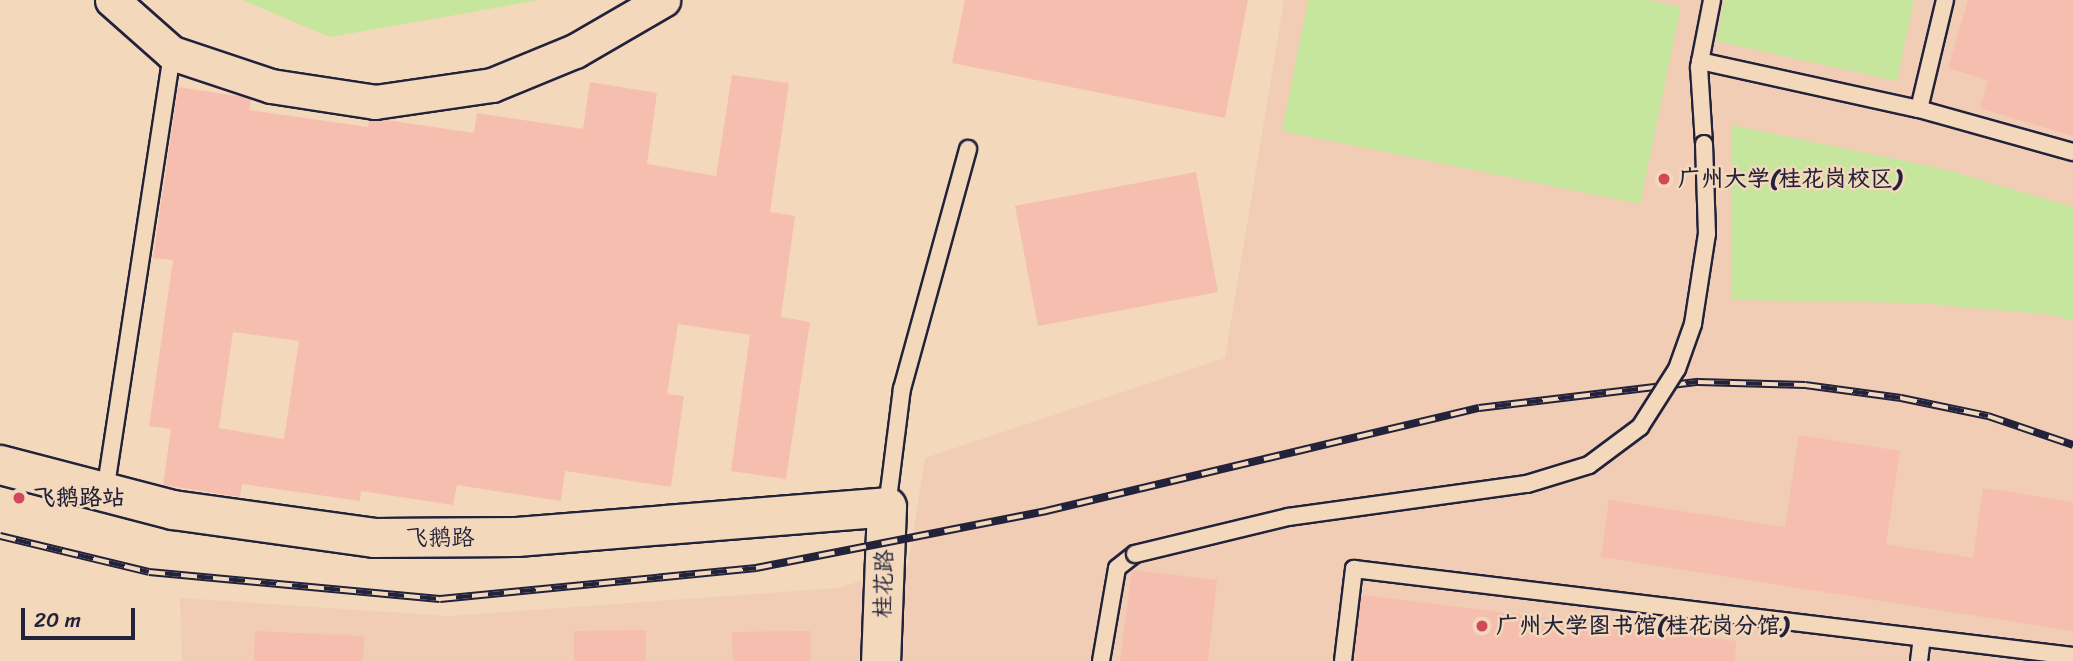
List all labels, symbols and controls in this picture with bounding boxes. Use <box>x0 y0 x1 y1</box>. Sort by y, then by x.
place label: 广州大学(桂花岗校区) <box>1678 165 1901 193</box>
marker: 广州大学(桂花岗校区) <box>1656 171 1672 187</box>
place label: 飞鹅路站 <box>33 484 125 512</box>
marker: 飞鹅路站 <box>11 490 27 506</box>
street label: 飞鹅路 <box>406 524 474 552</box>
street label: 桂花路 <box>869 549 899 619</box>
scale bar <box>24 594 138 638</box>
text: 20 m <box>34 601 81 639</box>
place label: 广州大学图书馆(桂花岗分馆) <box>1496 612 1788 640</box>
marker: 广州大学图书馆(桂花岗分馆) <box>1474 618 1490 634</box>

